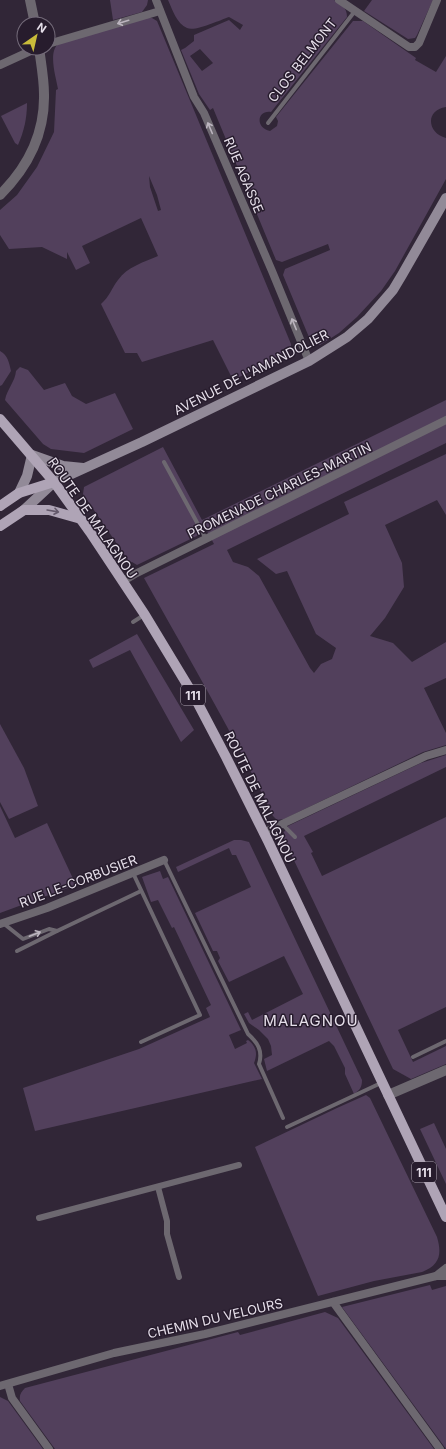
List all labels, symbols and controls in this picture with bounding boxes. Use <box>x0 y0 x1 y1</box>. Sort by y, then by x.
street label: CLOS BELMONT <box>264 15 340 105</box>
north arrow <box>16 16 56 56</box>
one-way arrow <box>116 19 129 26</box>
text: N <box>34 20 49 36</box>
one-way arrow <box>206 122 213 134</box>
street label: RUE AGASSE <box>221 135 267 215</box>
one-way arrow <box>289 319 297 331</box>
street label: AVENUE DE L'AMANDOLIER <box>171 326 331 418</box>
street label: PROMENADE CHARLES-MARTIN <box>184 438 374 542</box>
street label: ROUTE DE MALAGNOU <box>45 454 141 582</box>
one-way arrow <box>46 507 59 515</box>
road number: 111 <box>181 685 205 705</box>
street label: ROUTE DE MALAGNOU <box>221 729 299 865</box>
street label: RUE LE-CORBUSIER <box>17 851 139 911</box>
one-way arrow <box>29 930 41 938</box>
district label: MALAGNOU <box>263 1011 359 1030</box>
road number: 111 <box>412 1162 436 1182</box>
street label: CHEMIN DU VELOURS <box>146 1295 284 1341</box>

